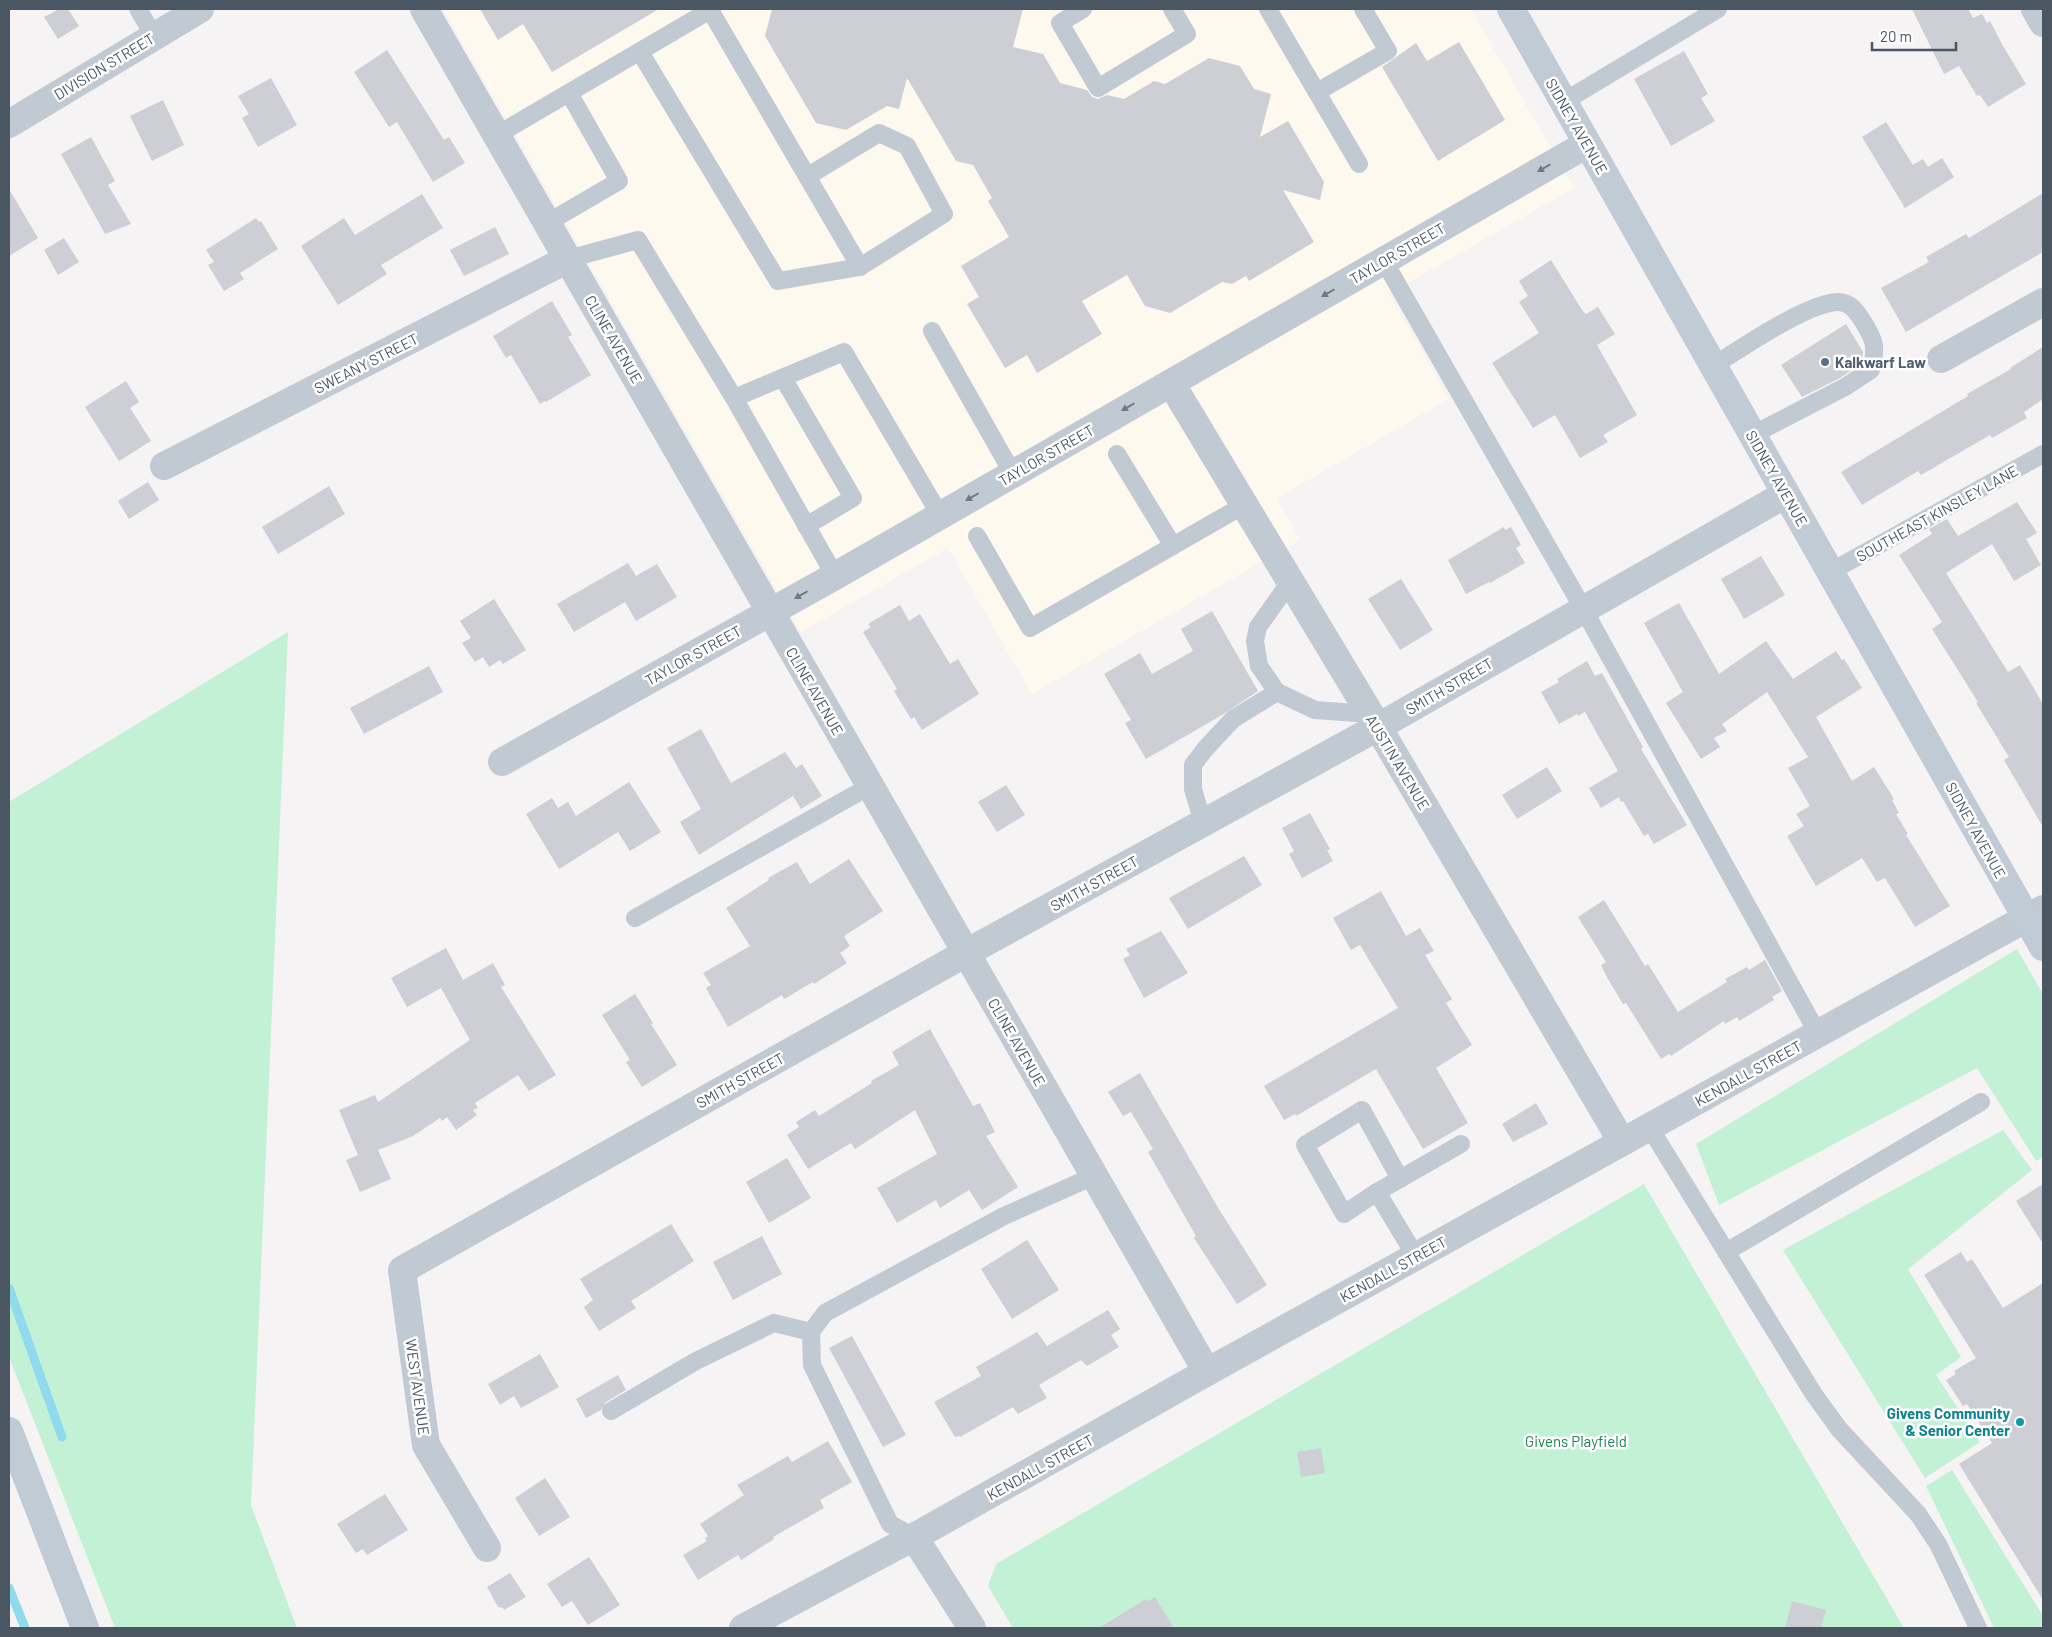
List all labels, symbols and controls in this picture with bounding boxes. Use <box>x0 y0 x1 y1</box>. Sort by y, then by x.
scale bar <box>1872 20 1956 52</box>
text: 20 m <box>1880 27 1912 45</box>
street label: DIVISION STREET <box>51 29 157 103</box>
street label: SIDNEY AVENUE <box>1542 75 1612 177</box>
one-way arrow <box>1537 164 1552 172</box>
street label: TAYLOR STREET <box>1346 218 1448 288</box>
one-way arrow <box>1320 289 1335 297</box>
street label: CLINE AVENUE <box>582 292 646 386</box>
street label: SWEANY STREET <box>311 329 421 397</box>
place label: Kalkwarf Law <box>1835 353 1926 371</box>
marker: Kalkwarf Law <box>1819 356 1831 368</box>
one-way arrow <box>1122 403 1135 412</box>
street label: TAYLOR STREET <box>995 420 1097 490</box>
street label: SIDNEY AVENUE <box>1742 427 1812 529</box>
street label: SOUTHEAST KINSLEY LANE <box>1853 461 2021 565</box>
one-way arrow <box>965 493 980 501</box>
one-way arrow <box>793 591 808 599</box>
street label: TAYLOR STREET <box>642 621 744 689</box>
street label: CLINE AVENUE <box>783 644 847 738</box>
street label: SMITH STREET <box>1402 654 1496 718</box>
street label: AUSTIN AVENUE <box>1363 711 1433 813</box>
street label: SIDNEY AVENUE <box>1942 779 2010 881</box>
street label: SMITH STREET <box>1047 851 1141 915</box>
street label: CLINE AVENUE <box>985 995 1049 1089</box>
street label: KENDALL STREET <box>1692 1036 1804 1110</box>
street label: SMITH STREET <box>693 1048 787 1112</box>
street label: KENDALL STREET <box>1337 1232 1449 1306</box>
street label: WEST AVENUE <box>402 1338 434 1436</box>
place label: Givens Community & Senior Center <box>1887 1404 2010 1439</box>
marker: Givens Community & Senior Center <box>2014 1416 2026 1428</box>
street label: KENDALL STREET <box>984 1430 1096 1504</box>
park label: Givens Playfield <box>1525 1432 1627 1450</box>

